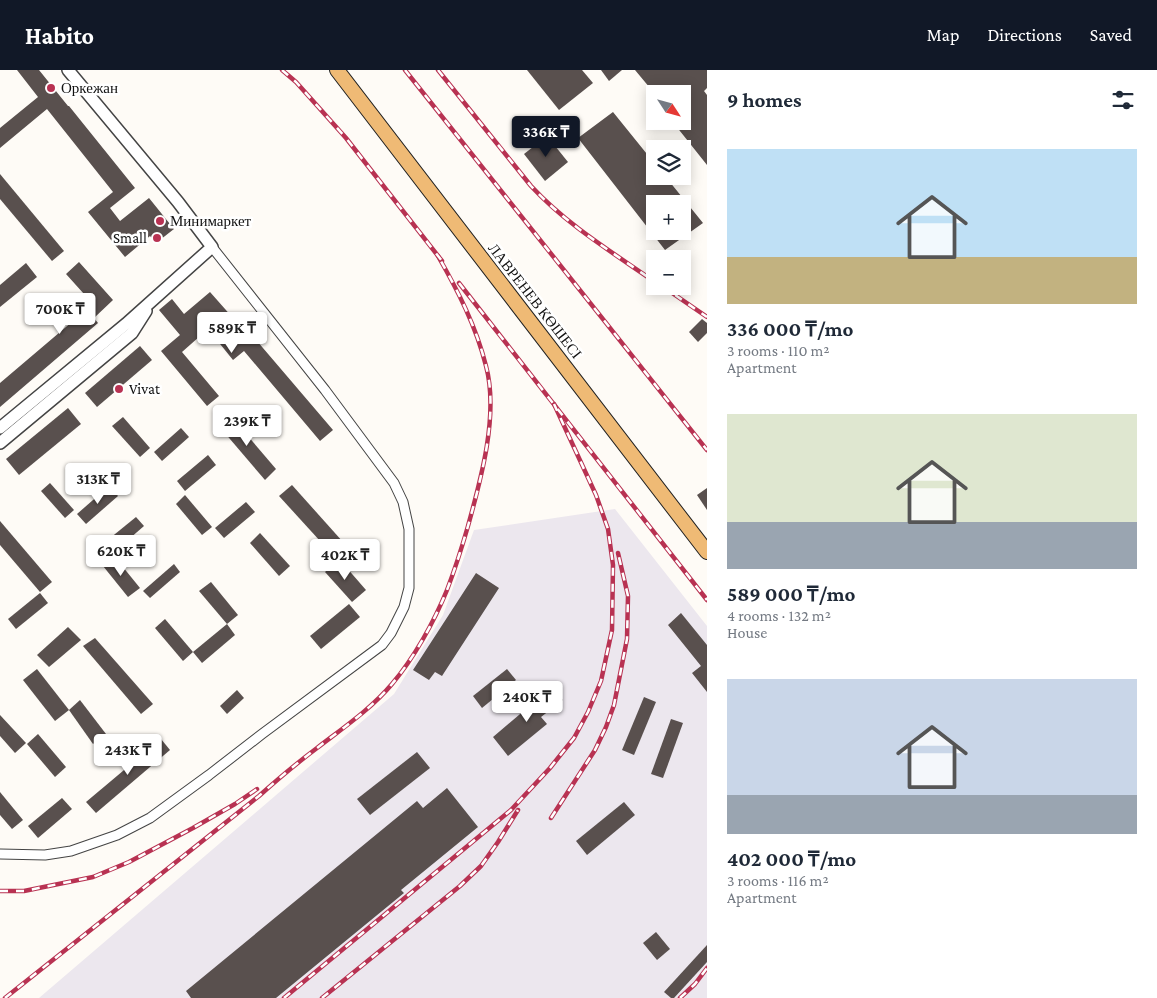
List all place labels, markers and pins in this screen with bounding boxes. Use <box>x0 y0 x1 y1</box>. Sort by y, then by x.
place label: Оркежан <box>61 80 118 96</box>
marker: Оркежан <box>45 82 57 94</box>
pin: 336K ₸ <box>505 116 587 158</box>
place label: Минимаркет <box>170 213 252 229</box>
marker: Минимаркет <box>154 215 166 227</box>
place label: Small <box>113 230 147 246</box>
marker: Small <box>151 232 163 244</box>
pin: 700K ₸ <box>19 292 101 335</box>
pin: 589K ₸ <box>191 312 273 354</box>
place label: Vivat <box>129 381 161 397</box>
marker: Vivat <box>113 383 125 395</box>
pin: 239K ₸ <box>206 404 288 447</box>
pin: 313K ₸ <box>57 462 139 505</box>
pin: 620K ₸ <box>80 534 162 577</box>
pin: 402K ₸ <box>304 538 386 581</box>
pin: 240K ₸ <box>486 680 568 723</box>
pin: 243K ₸ <box>87 734 169 776</box>

